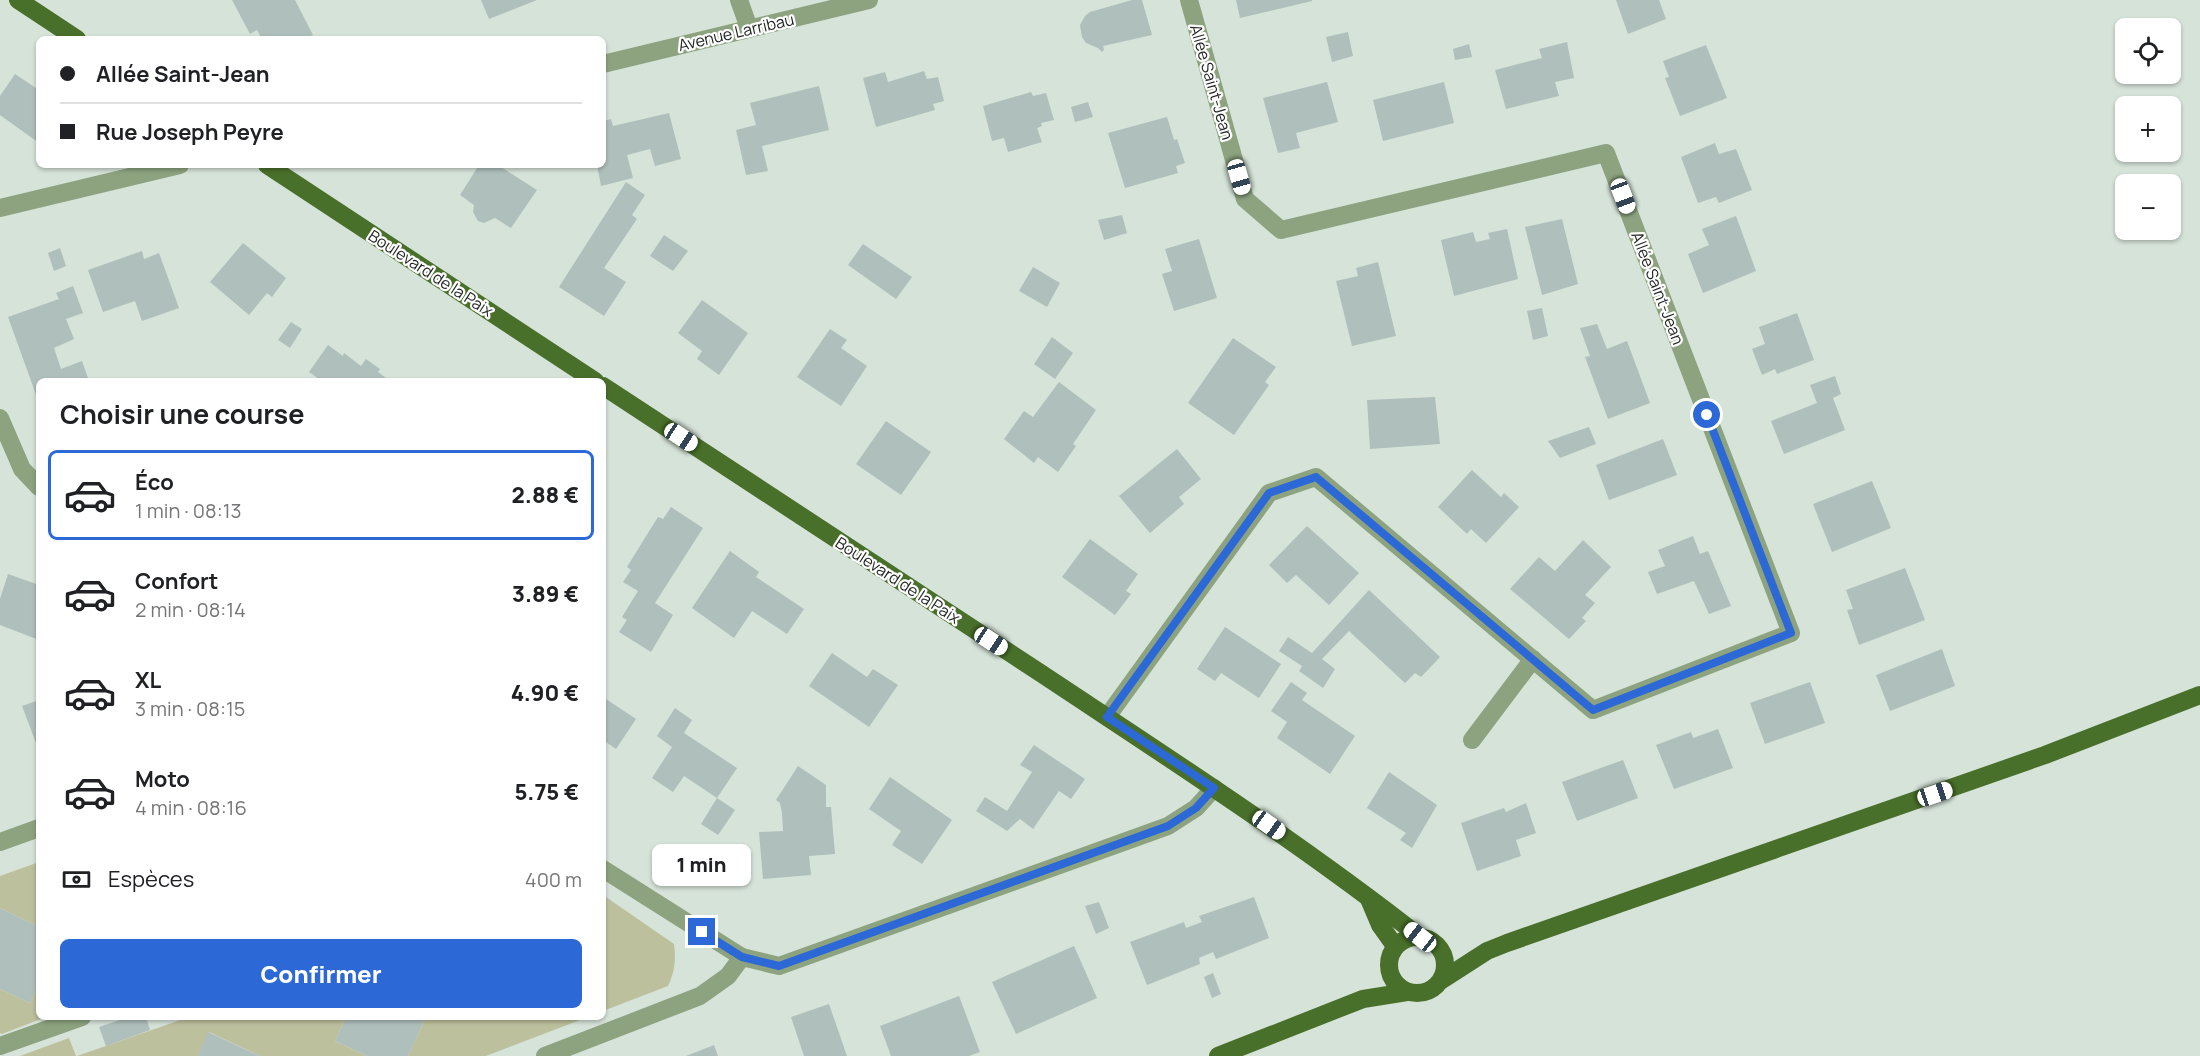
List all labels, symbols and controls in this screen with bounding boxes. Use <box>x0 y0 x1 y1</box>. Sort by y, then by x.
street label: Avenue Larribau <box>676 8 796 56</box>
map controls <box>2115 18 2181 240</box>
button: locate <box>2115 18 2181 84</box>
street label: Allée Saint-Jean <box>1185 22 1239 142</box>
text: Allée Saint-Jean <box>96 59 270 89</box>
button: + <box>2115 96 2181 162</box>
text: Rue Joseph Peyre <box>96 117 284 147</box>
car <box>1225 157 1253 197</box>
button: − <box>2115 174 2181 240</box>
car <box>1608 176 1638 216</box>
street label: Boulevard de la Paix <box>364 224 498 322</box>
street label: Allée Saint-Jean <box>1626 228 1690 348</box>
text: Choisir une course <box>60 395 304 432</box>
route start <box>1693 401 1720 428</box>
car <box>661 420 701 454</box>
text: Éco <box>135 467 174 497</box>
icon: car <box>63 468 117 522</box>
text: 2.88 € <box>512 480 579 510</box>
text: 1 min · 08:13 <box>135 497 242 524</box>
street label: Boulevard de la Paix <box>831 531 965 629</box>
text: Confort <box>135 566 218 596</box>
icon: car <box>63 567 117 621</box>
text: 3.89 € <box>512 579 579 609</box>
text: 2 min · 08:14 <box>135 596 246 623</box>
car <box>971 624 1011 658</box>
text: XL <box>135 665 161 695</box>
icon: car <box>63 666 117 720</box>
text: 4.90 € <box>511 678 579 708</box>
text: 3 min · 08:15 <box>135 695 245 722</box>
text: Moto <box>135 764 190 794</box>
icon: car <box>63 765 117 819</box>
text: 5.75 € <box>514 777 579 807</box>
car <box>1915 780 1955 808</box>
text: 4 min · 08:16 <box>135 794 247 821</box>
car <box>1249 807 1289 843</box>
callout: 1 min <box>652 845 752 887</box>
text: 1 min <box>676 851 727 878</box>
icon: cash <box>60 863 93 896</box>
text: Espèces <box>108 864 194 894</box>
text: 400 m <box>525 866 582 893</box>
route end <box>688 918 715 945</box>
car <box>1400 919 1440 955</box>
button: Confirmer <box>60 939 582 1008</box>

